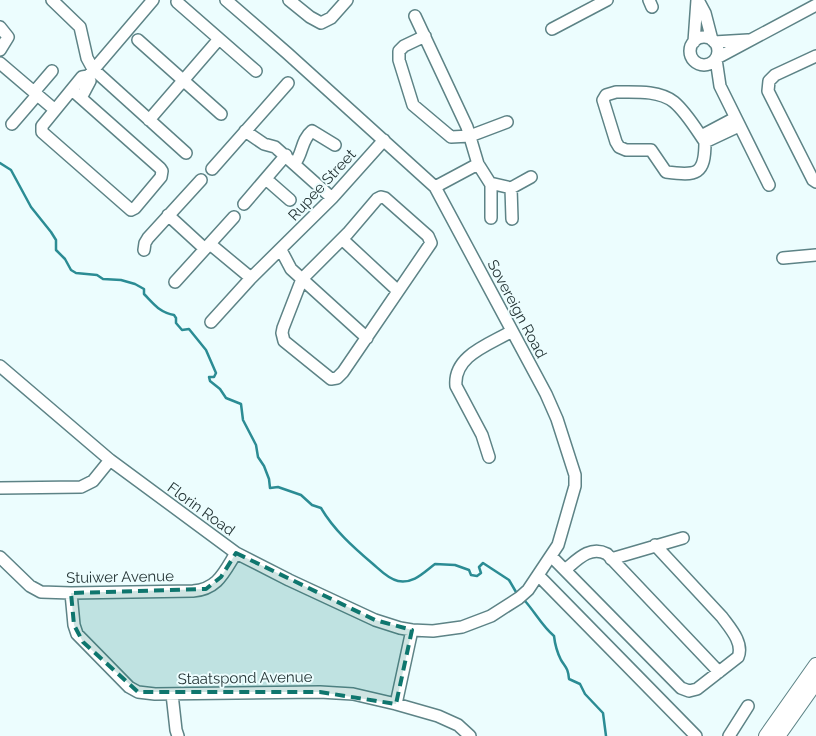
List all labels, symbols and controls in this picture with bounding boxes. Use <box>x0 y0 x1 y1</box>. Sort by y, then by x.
street label: Rupee Street <box>284 146 360 224</box>
street label: Sovereign Road <box>483 257 551 361</box>
street label: Florin Road <box>164 479 238 539</box>
street label: Stuiwer Avenue <box>66 567 174 587</box>
street label: Staatspond Avenue <box>177 668 313 688</box>

